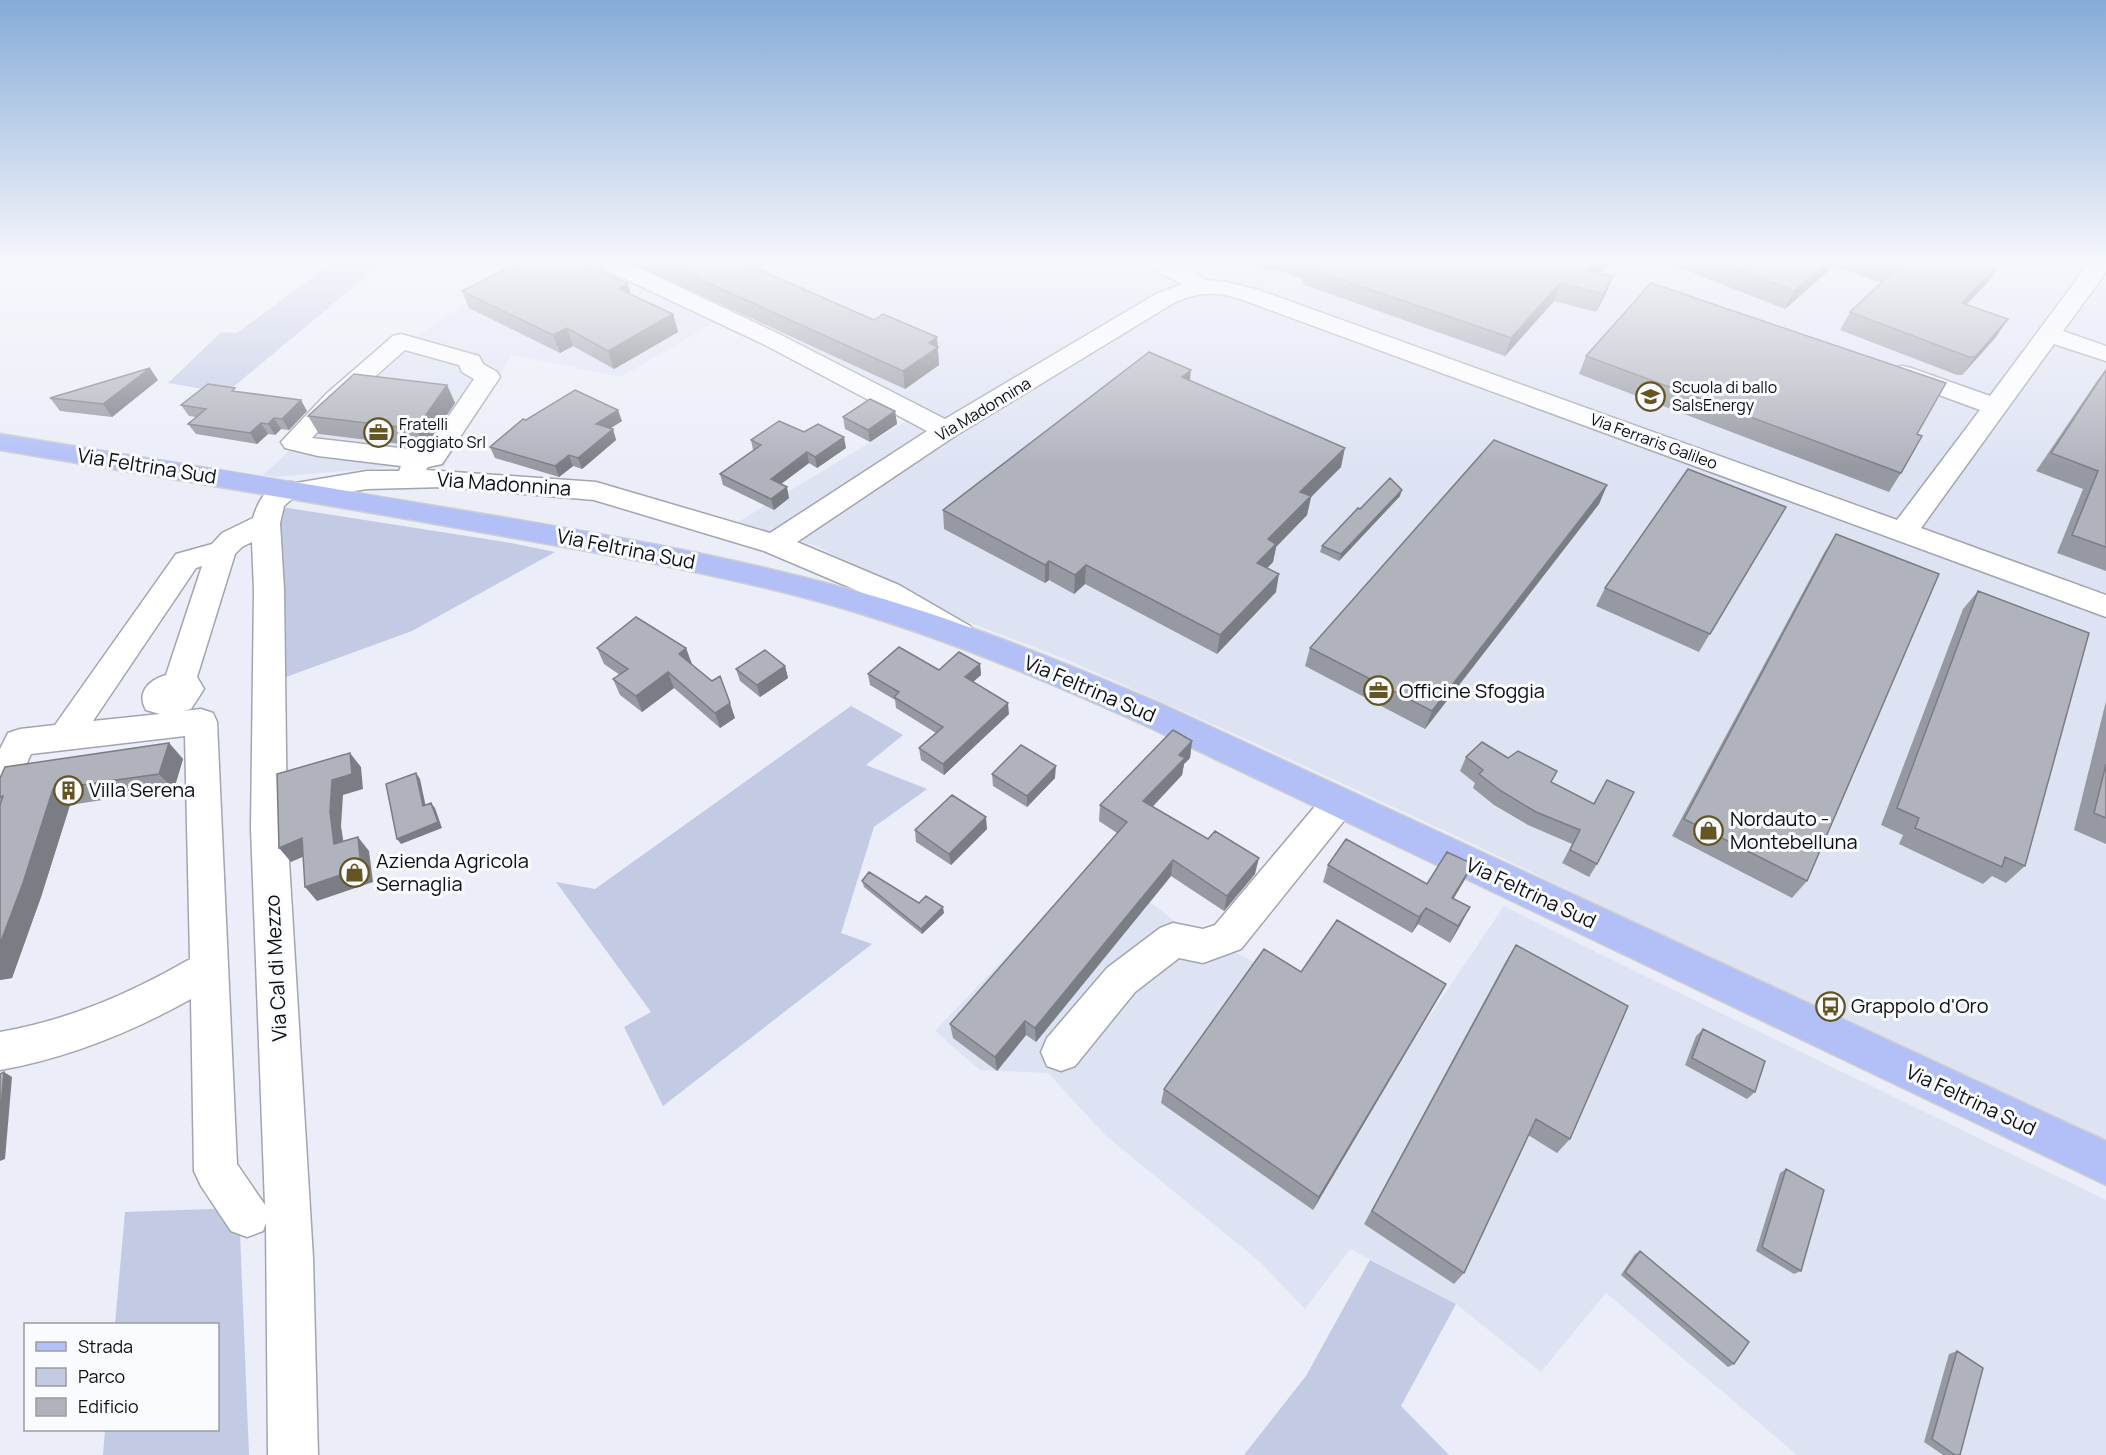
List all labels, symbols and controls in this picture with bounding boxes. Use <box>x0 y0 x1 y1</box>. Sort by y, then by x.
street label: Via Madonnina <box>931 372 1035 446</box>
place label: Scuola di ballo SalsEnergy <box>1672 376 1777 416</box>
school or university icon: Scuola di ballo SalsEnergy <box>1635 380 1667 412</box>
street label: Via Ferraris Galileo <box>1587 408 1721 474</box>
place label: Fratelli Foggiato Srl <box>399 413 486 453</box>
office icon: Fratelli Foggiato Srl <box>362 417 394 449</box>
street label: Via Feltrina Sud <box>76 441 219 490</box>
street label: Via Madonnina <box>436 465 572 502</box>
street label: Via Feltrina Sud <box>555 522 698 575</box>
street label: Via Feltrina Sud <box>1020 649 1160 728</box>
office icon: Officine Sfoggia <box>1362 675 1394 707</box>
place label: Officine Sfoggia <box>1399 677 1545 704</box>
building icon: Villa Serena <box>52 774 84 806</box>
place label: Villa Serena <box>89 776 195 803</box>
place label: Nordauto - Montebelluna <box>1730 805 1858 855</box>
shop icon: Nordauto - Montebelluna <box>1693 814 1725 846</box>
place label: Azienda Agricola Sernaglia <box>376 847 529 897</box>
street label: Via Feltrina Sud <box>1462 851 1601 934</box>
shop icon: Azienda Agricola Sernaglia <box>339 856 371 888</box>
street label: Via Cal di Mezzo <box>258 894 293 1042</box>
bus stop icon: Grappolo d'Oro <box>1814 990 1846 1022</box>
place label: Grappolo d'Oro <box>1851 992 1989 1019</box>
street label: Via Feltrina Sud <box>1902 1058 2041 1141</box>
legend <box>24 1323 219 1431</box>
text: Strada <box>78 1334 133 1358</box>
text: Parco <box>78 1364 125 1388</box>
text: Edificio <box>78 1394 139 1418</box>

